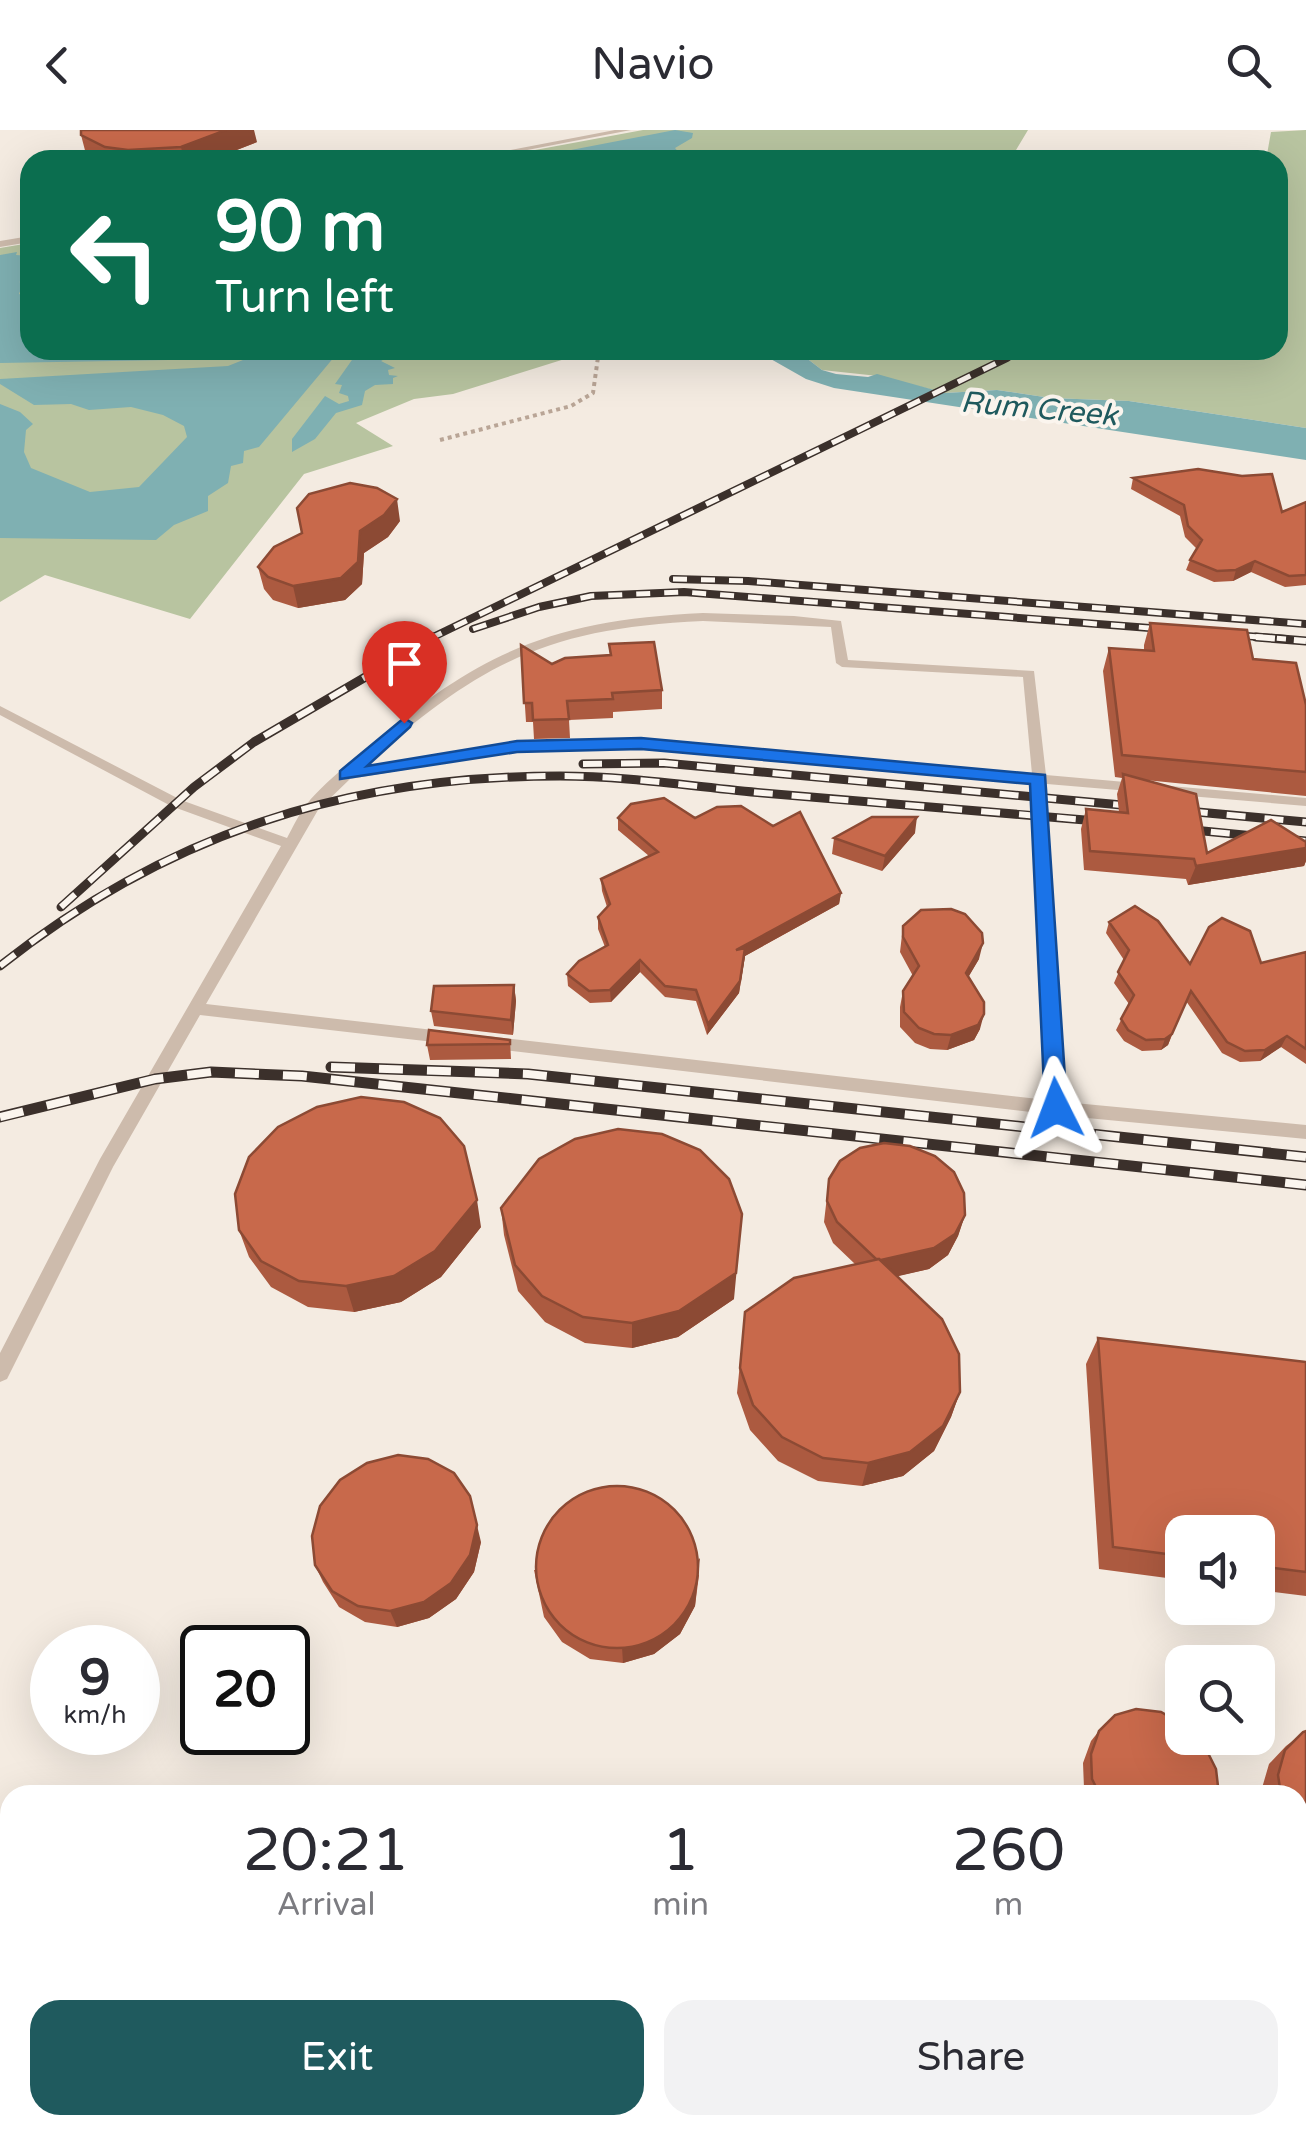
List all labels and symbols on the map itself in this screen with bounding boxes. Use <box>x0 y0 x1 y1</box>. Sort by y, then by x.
water label: Rum Creek <box>959 384 1121 435</box>
pin <box>362 621 447 724</box>
position arrow <box>1004 1056 1108 1160</box>
speed limit sign: 20 <box>180 1625 310 1755</box>

